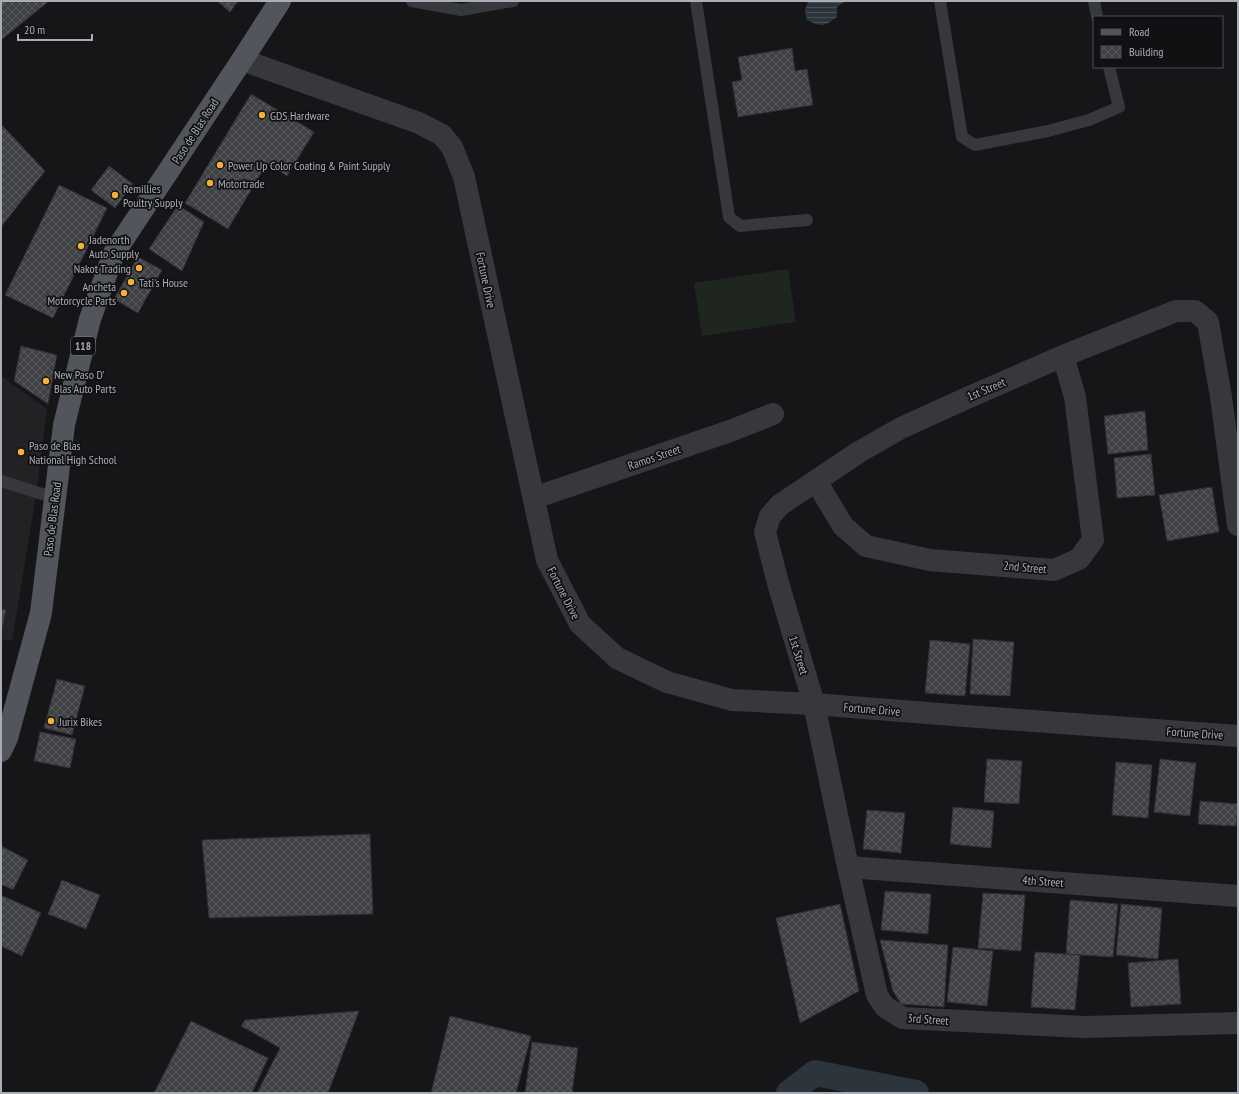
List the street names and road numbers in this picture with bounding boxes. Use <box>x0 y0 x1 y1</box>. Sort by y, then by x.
street label: Paso de Blas Road <box>168 96 222 166</box>
street label: Fortune Drive <box>473 251 499 309</box>
road number: 118 <box>71 337 95 355</box>
street label: 1st Street <box>965 374 1008 404</box>
street label: Ramos Street <box>626 441 683 473</box>
street label: Paso de Blas Road <box>40 481 64 557</box>
street label: 2nd Street <box>1003 558 1048 576</box>
street label: Fortune Drive <box>544 564 584 622</box>
street label: 1st Street <box>786 634 812 677</box>
street label: Fortune Drive <box>843 699 901 719</box>
street label: Fortune Drive <box>1166 724 1224 742</box>
street label: 4th Street <box>1022 872 1065 890</box>
street label: 3rd Street <box>907 1010 950 1028</box>

